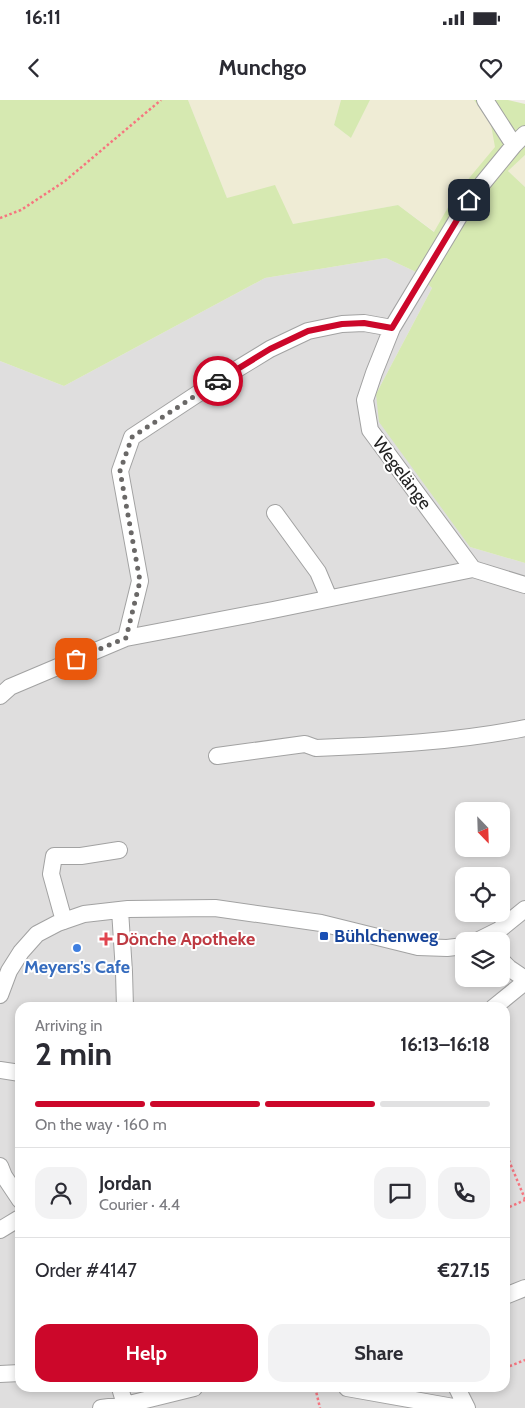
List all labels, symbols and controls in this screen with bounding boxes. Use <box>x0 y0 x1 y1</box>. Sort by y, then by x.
text: 16:11 <box>25 6 61 29</box>
icon: back <box>20 54 48 82</box>
text: Munchgo <box>219 54 306 81</box>
icon: heart <box>477 54 505 82</box>
pin <box>448 179 490 221</box>
icon: home <box>455 186 483 214</box>
courier <box>193 356 243 406</box>
icon: car <box>204 367 232 395</box>
street label: Wegelänge <box>368 432 436 514</box>
pin <box>55 638 97 680</box>
icon: bag <box>62 645 90 673</box>
north arrow <box>455 802 510 858</box>
map controls <box>455 802 510 987</box>
button: locate <box>455 867 510 922</box>
place label: Bühlchenweg <box>334 925 438 947</box>
place label: Dönche Apotheke <box>116 928 255 950</box>
marker: Bühlchenweg <box>318 930 330 942</box>
button: layers <box>455 932 510 987</box>
marker: Dönche Apotheke <box>100 933 112 945</box>
marker: Meyers's Cafe <box>71 942 83 954</box>
place label: Meyers's Cafe <box>24 956 130 978</box>
text: Arriving in <box>35 1016 102 1035</box>
text: 16:13–16:18 <box>400 1033 490 1056</box>
text: 2 min <box>35 1034 112 1073</box>
text: On the way · 160 m <box>35 1115 167 1134</box>
button: person <box>35 1167 87 1219</box>
button: chat <box>374 1167 426 1219</box>
button: phone <box>438 1167 490 1219</box>
text: Jordan <box>99 1172 152 1195</box>
text: Courier · 4.4 <box>99 1195 180 1214</box>
text: Order #4147 <box>35 1259 137 1282</box>
text: €27.15 <box>438 1259 490 1282</box>
button: Help <box>35 1324 258 1382</box>
button: Share <box>268 1324 490 1382</box>

